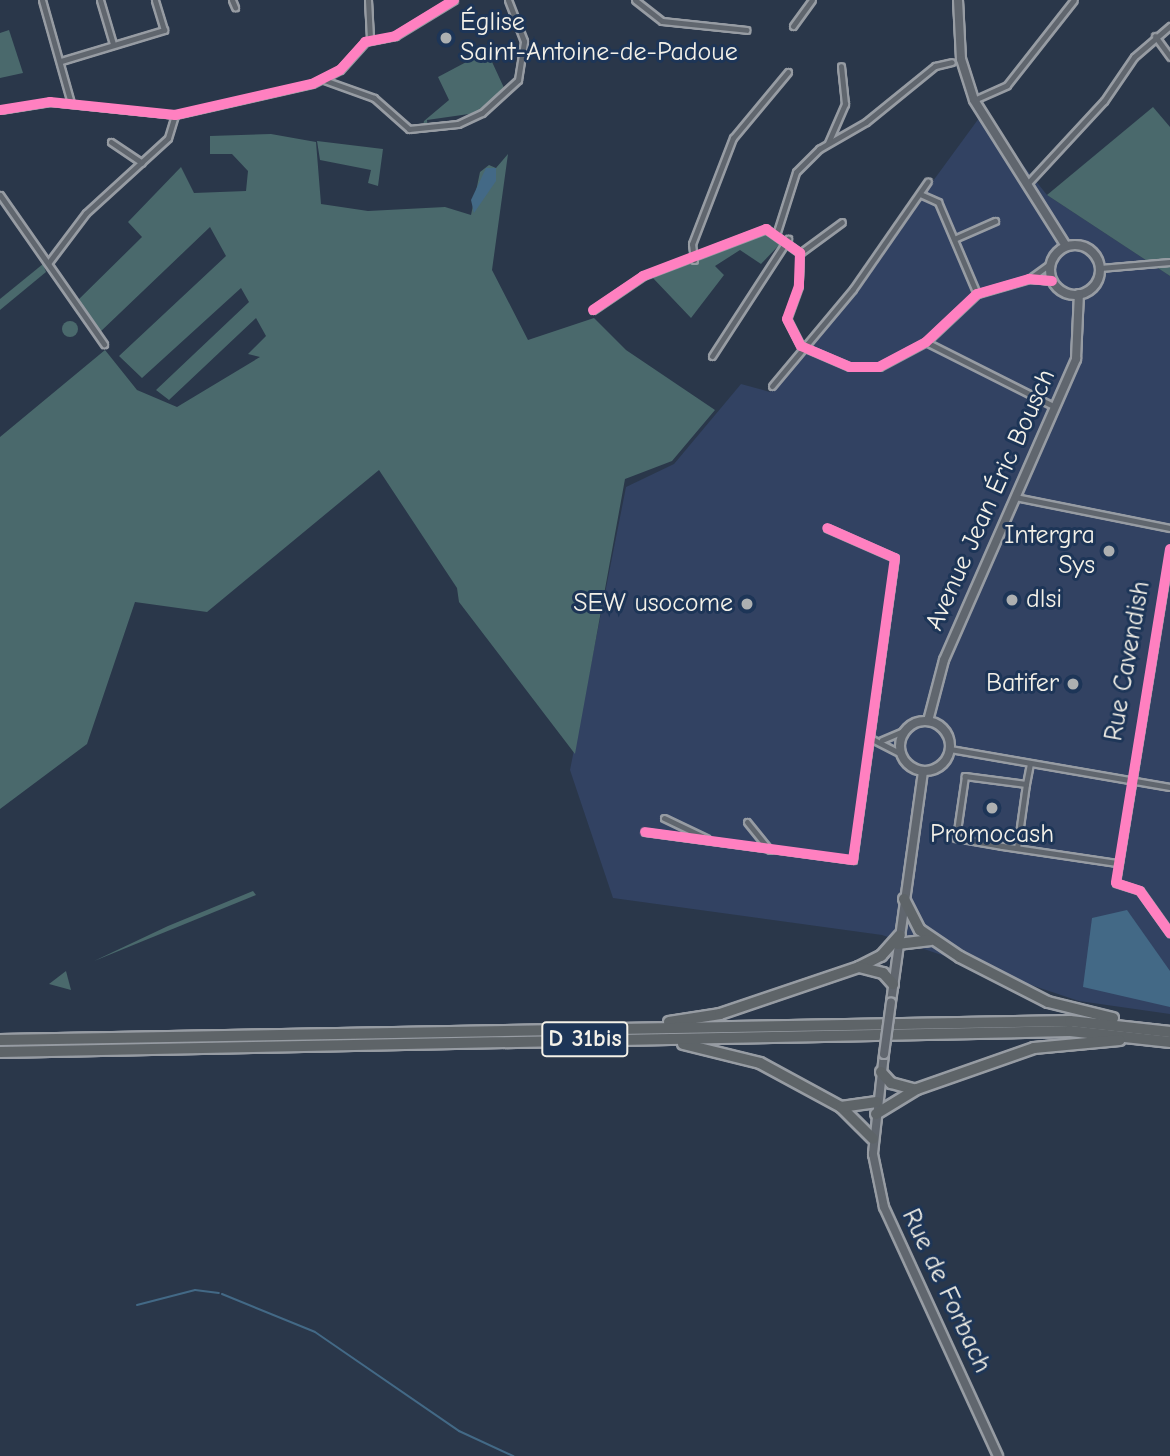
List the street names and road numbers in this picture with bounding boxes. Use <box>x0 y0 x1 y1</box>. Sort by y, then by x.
street label: Avenue Jean Éric Bousch <box>919 365 1063 635</box>
street label: Rue Cavendish <box>1099 578 1157 744</box>
road number: D 31bis <box>541 1018 629 1059</box>
street label: Rue de Forbach <box>894 1204 998 1378</box>

